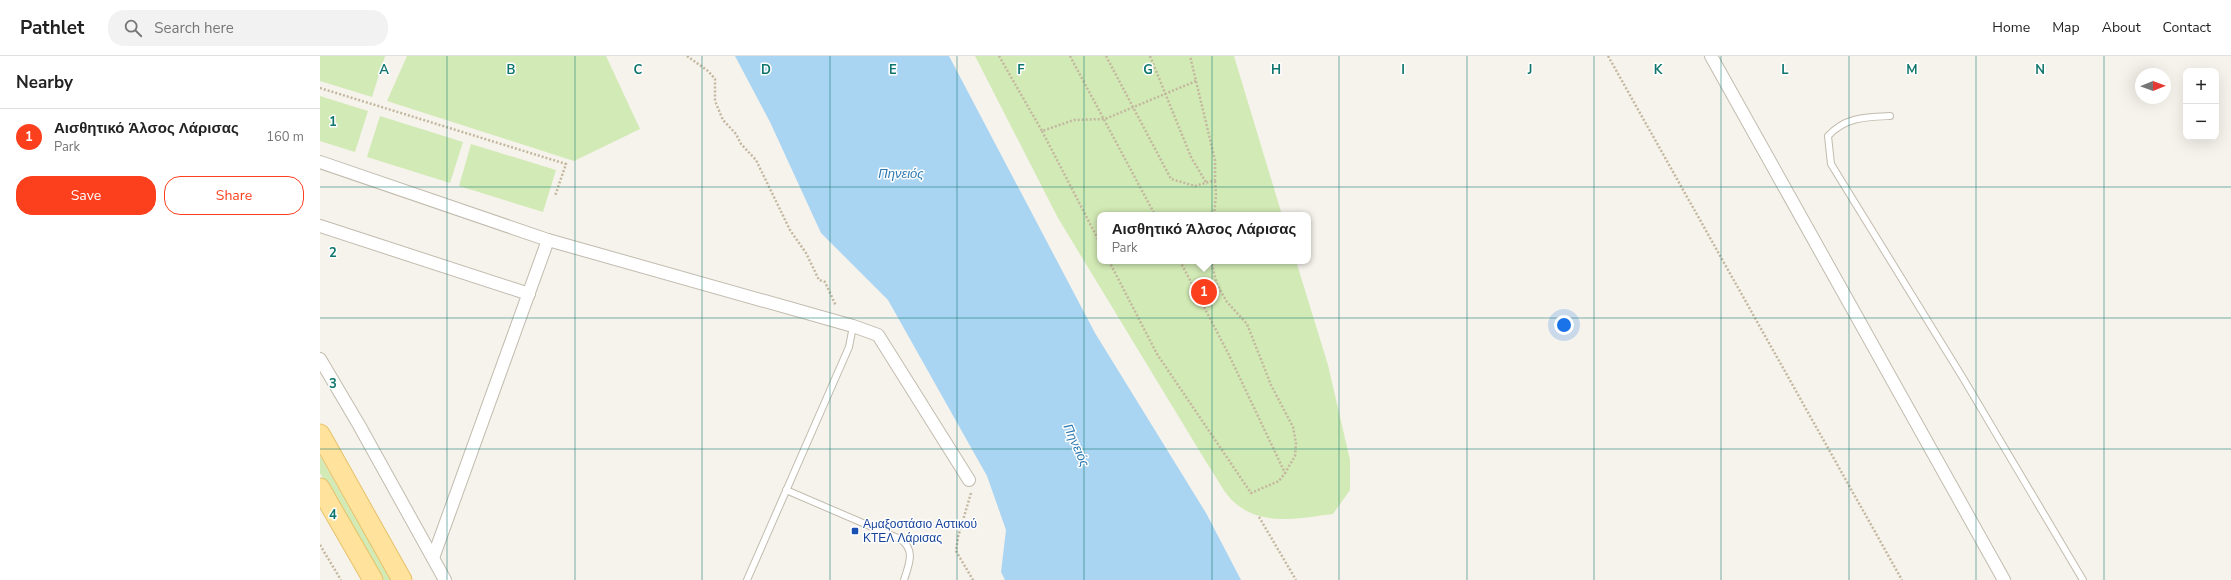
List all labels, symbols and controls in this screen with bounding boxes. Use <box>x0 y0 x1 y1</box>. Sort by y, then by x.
search box <box>108 10 388 46</box>
text: Pathlet <box>20 15 84 41</box>
icon: search <box>122 17 144 39</box>
text: Search here <box>154 18 234 38</box>
text: Home <box>1992 18 2030 37</box>
text: Map <box>2052 18 2080 37</box>
text: About <box>2102 18 2141 37</box>
text: Contact <box>2163 18 2211 37</box>
text: A <box>379 61 389 79</box>
text: B <box>507 61 516 79</box>
text: C <box>634 61 643 79</box>
text: D <box>761 61 771 79</box>
text: E <box>889 61 897 79</box>
text: F <box>1017 61 1025 79</box>
text: G <box>1143 61 1153 79</box>
text: H <box>1271 61 1281 79</box>
text: I <box>1401 61 1405 79</box>
text: J <box>1527 61 1532 79</box>
text: K <box>1654 61 1663 79</box>
text: L <box>1781 61 1789 79</box>
text: M <box>1906 61 1918 79</box>
text: N <box>2035 61 2045 79</box>
north arrow <box>2135 68 2171 104</box>
map controls <box>2183 68 2219 140</box>
button: + <box>2183 68 2219 104</box>
text: Nearby <box>16 71 73 94</box>
button: − <box>2183 104 2219 140</box>
text: 1 <box>329 113 337 131</box>
text: Αισθητικό Άλσος Λάρισας <box>54 118 239 138</box>
text: 1 <box>25 128 33 146</box>
text: 160 m <box>266 128 304 146</box>
text: Park <box>54 138 80 156</box>
water label: Πηνειός <box>878 165 924 183</box>
button: Save <box>16 176 156 215</box>
button: Share <box>164 176 304 215</box>
popup <box>1097 212 1311 264</box>
text: Αισθητικό Άλσος Λάρισας <box>1112 219 1296 239</box>
text: Park <box>1112 239 1138 257</box>
text: 2 <box>329 244 337 262</box>
pin: 1 <box>1191 277 1217 307</box>
your location <box>1554 315 1574 335</box>
text: 3 <box>329 375 337 393</box>
water label: Πηνειός <box>1059 421 1094 470</box>
text: 4 <box>329 506 337 524</box>
place label: Αμαξοστάσιο Αστικού ΚΤΕΛ Λάρισας <box>863 516 977 546</box>
marker: Αμαξοστάσιο Αστικού ΚΤΕΛ Λάρισας <box>850 526 860 536</box>

